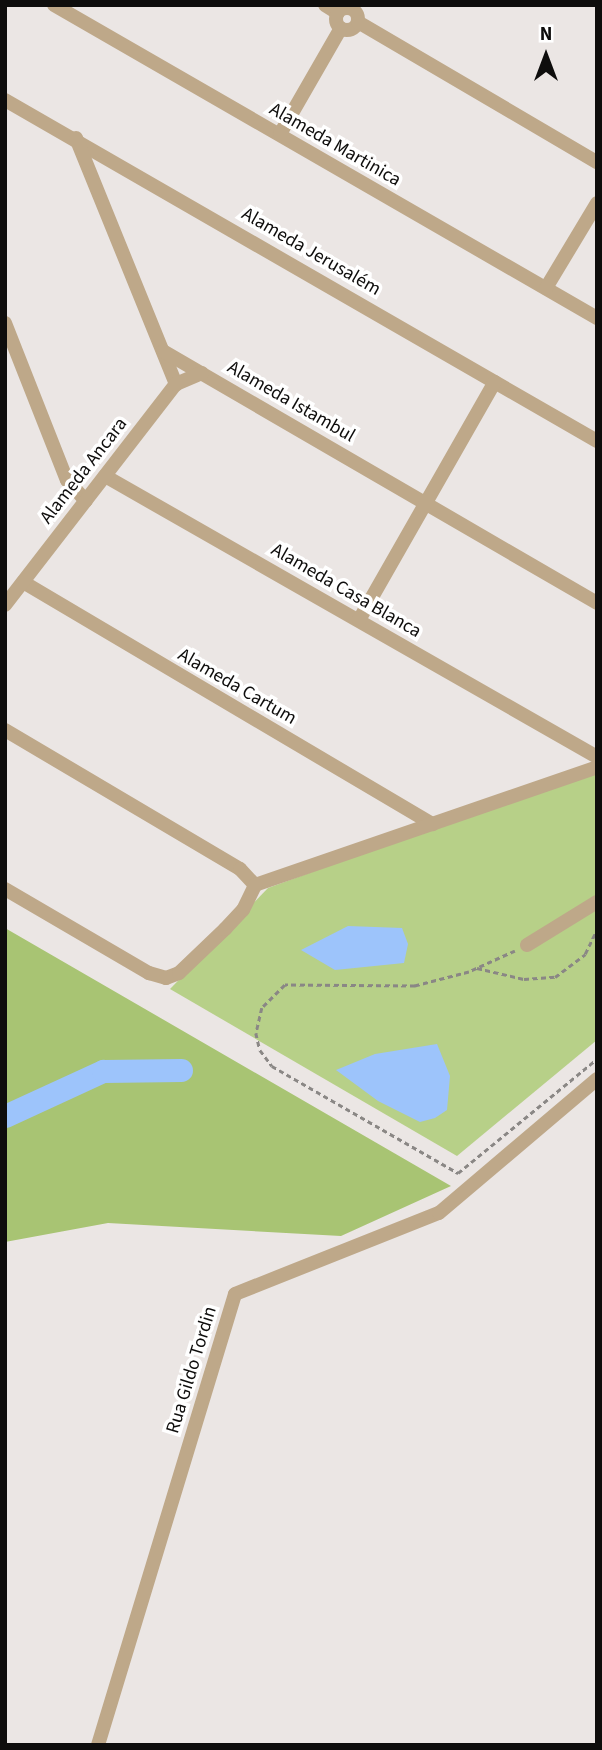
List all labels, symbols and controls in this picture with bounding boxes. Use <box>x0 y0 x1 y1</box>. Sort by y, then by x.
north arrow <box>511 21 581 91</box>
text: N <box>540 21 552 48</box>
street label: Alameda Martinica <box>265 98 405 192</box>
street label: Alameda Jerusalém <box>237 203 385 301</box>
street label: Alameda Istambul <box>223 356 359 448</box>
street label: Alameda Ancara <box>36 413 132 529</box>
street label: Alameda Casa Blanca <box>267 539 425 643</box>
street label: Alameda Cartum <box>174 644 300 730</box>
street label: Rua Gildo Tordin <box>162 1304 222 1436</box>

